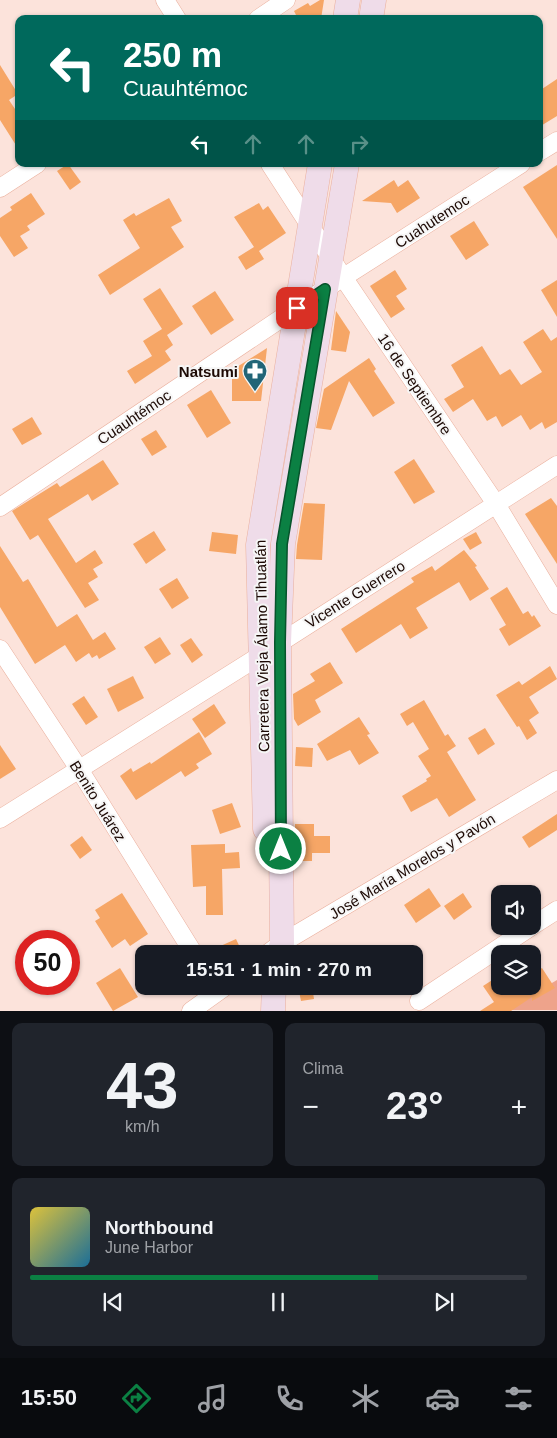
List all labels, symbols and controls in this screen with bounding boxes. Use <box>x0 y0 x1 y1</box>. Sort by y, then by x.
icon: left <box>40 35 105 100</box>
text: 250 m <box>123 35 222 74</box>
text: Cuauhtémoc <box>123 76 248 101</box>
icon: left <box>186 130 214 158</box>
icon: ahead <box>239 130 267 158</box>
icon: ahead <box>292 130 320 158</box>
icon: right <box>345 130 373 158</box>
street label: Cuahutemoc <box>392 190 473 251</box>
pin <box>276 287 318 329</box>
icon: arrive <box>283 294 311 322</box>
street label: 16 de Septiembre <box>375 330 455 438</box>
pharmacy icon: Natsumi <box>242 358 268 392</box>
place label: Natsumi <box>179 363 238 380</box>
street label: Cuauhtémoc <box>94 386 174 448</box>
street label: Carretera Vieja Álamo Tihuatlán <box>252 540 272 752</box>
street label: Vicente Guerrero <box>302 557 408 631</box>
street label: Benito Juárez <box>66 758 130 844</box>
street label: José María Morelos y Pavón <box>326 810 498 922</box>
position arrow <box>254 822 306 874</box>
map controls <box>491 885 541 995</box>
button: sound <box>491 885 541 935</box>
speed limit sign: 50 <box>15 930 80 995</box>
button: layers <box>491 945 541 995</box>
text: 15:51 · 1 min · 270 m <box>186 959 372 980</box>
text: 43 <box>106 1049 178 1122</box>
text: Clima <box>303 1060 343 1077</box>
text: 23° <box>386 1085 443 1127</box>
text: − <box>303 1091 319 1122</box>
text: + <box>511 1091 527 1122</box>
text: km/h <box>125 1118 160 1135</box>
text: Northbound <box>105 1217 214 1238</box>
text: June Harbor <box>105 1239 193 1256</box>
icon: previous <box>99 1288 127 1316</box>
icon: pause <box>264 1288 292 1316</box>
icon: next <box>430 1288 458 1316</box>
icon: directions <box>119 1381 154 1416</box>
icon: music <box>195 1381 230 1416</box>
icon: phone <box>272 1381 307 1416</box>
icon: climate <box>348 1381 383 1416</box>
icon: car <box>425 1381 460 1416</box>
icon: filters <box>501 1381 536 1416</box>
text: 15:50 <box>21 1385 77 1410</box>

